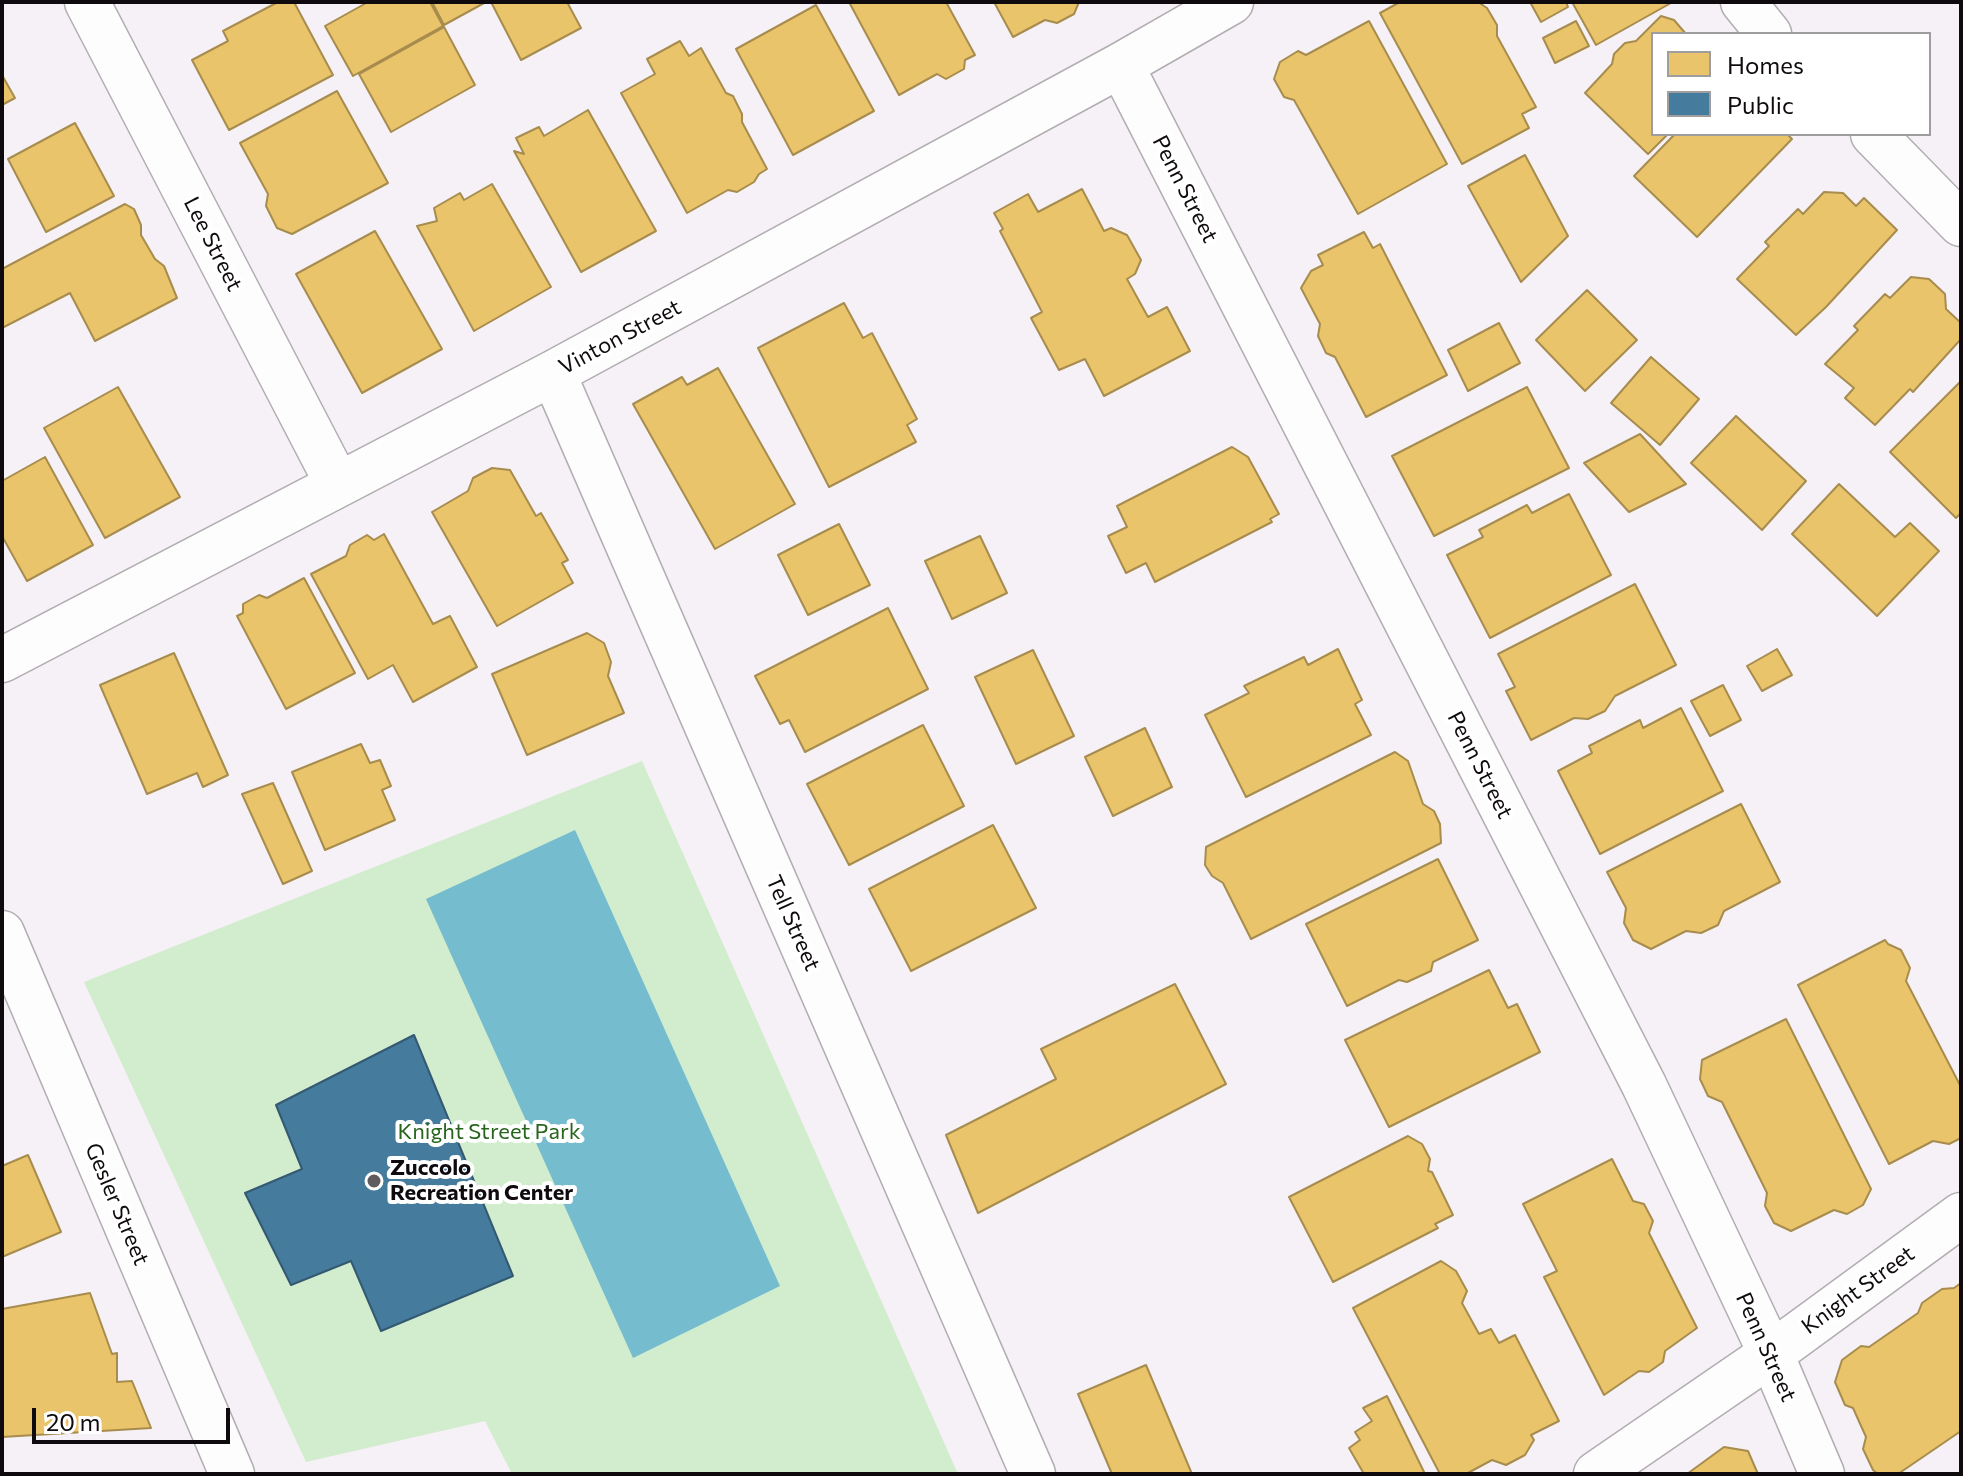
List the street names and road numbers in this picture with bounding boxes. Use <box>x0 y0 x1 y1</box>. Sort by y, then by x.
street label: Penn Street <box>1147 131 1223 247</box>
street label: Lee Street <box>178 192 248 296</box>
street label: Vinton Street <box>554 294 686 380</box>
street label: Penn Street <box>1442 707 1518 823</box>
street label: Tell Street <box>760 871 826 975</box>
street label: Gesler Street <box>79 1139 155 1269</box>
street label: Knight Street <box>1796 1240 1920 1340</box>
street label: Penn Street <box>1730 1288 1802 1406</box>

